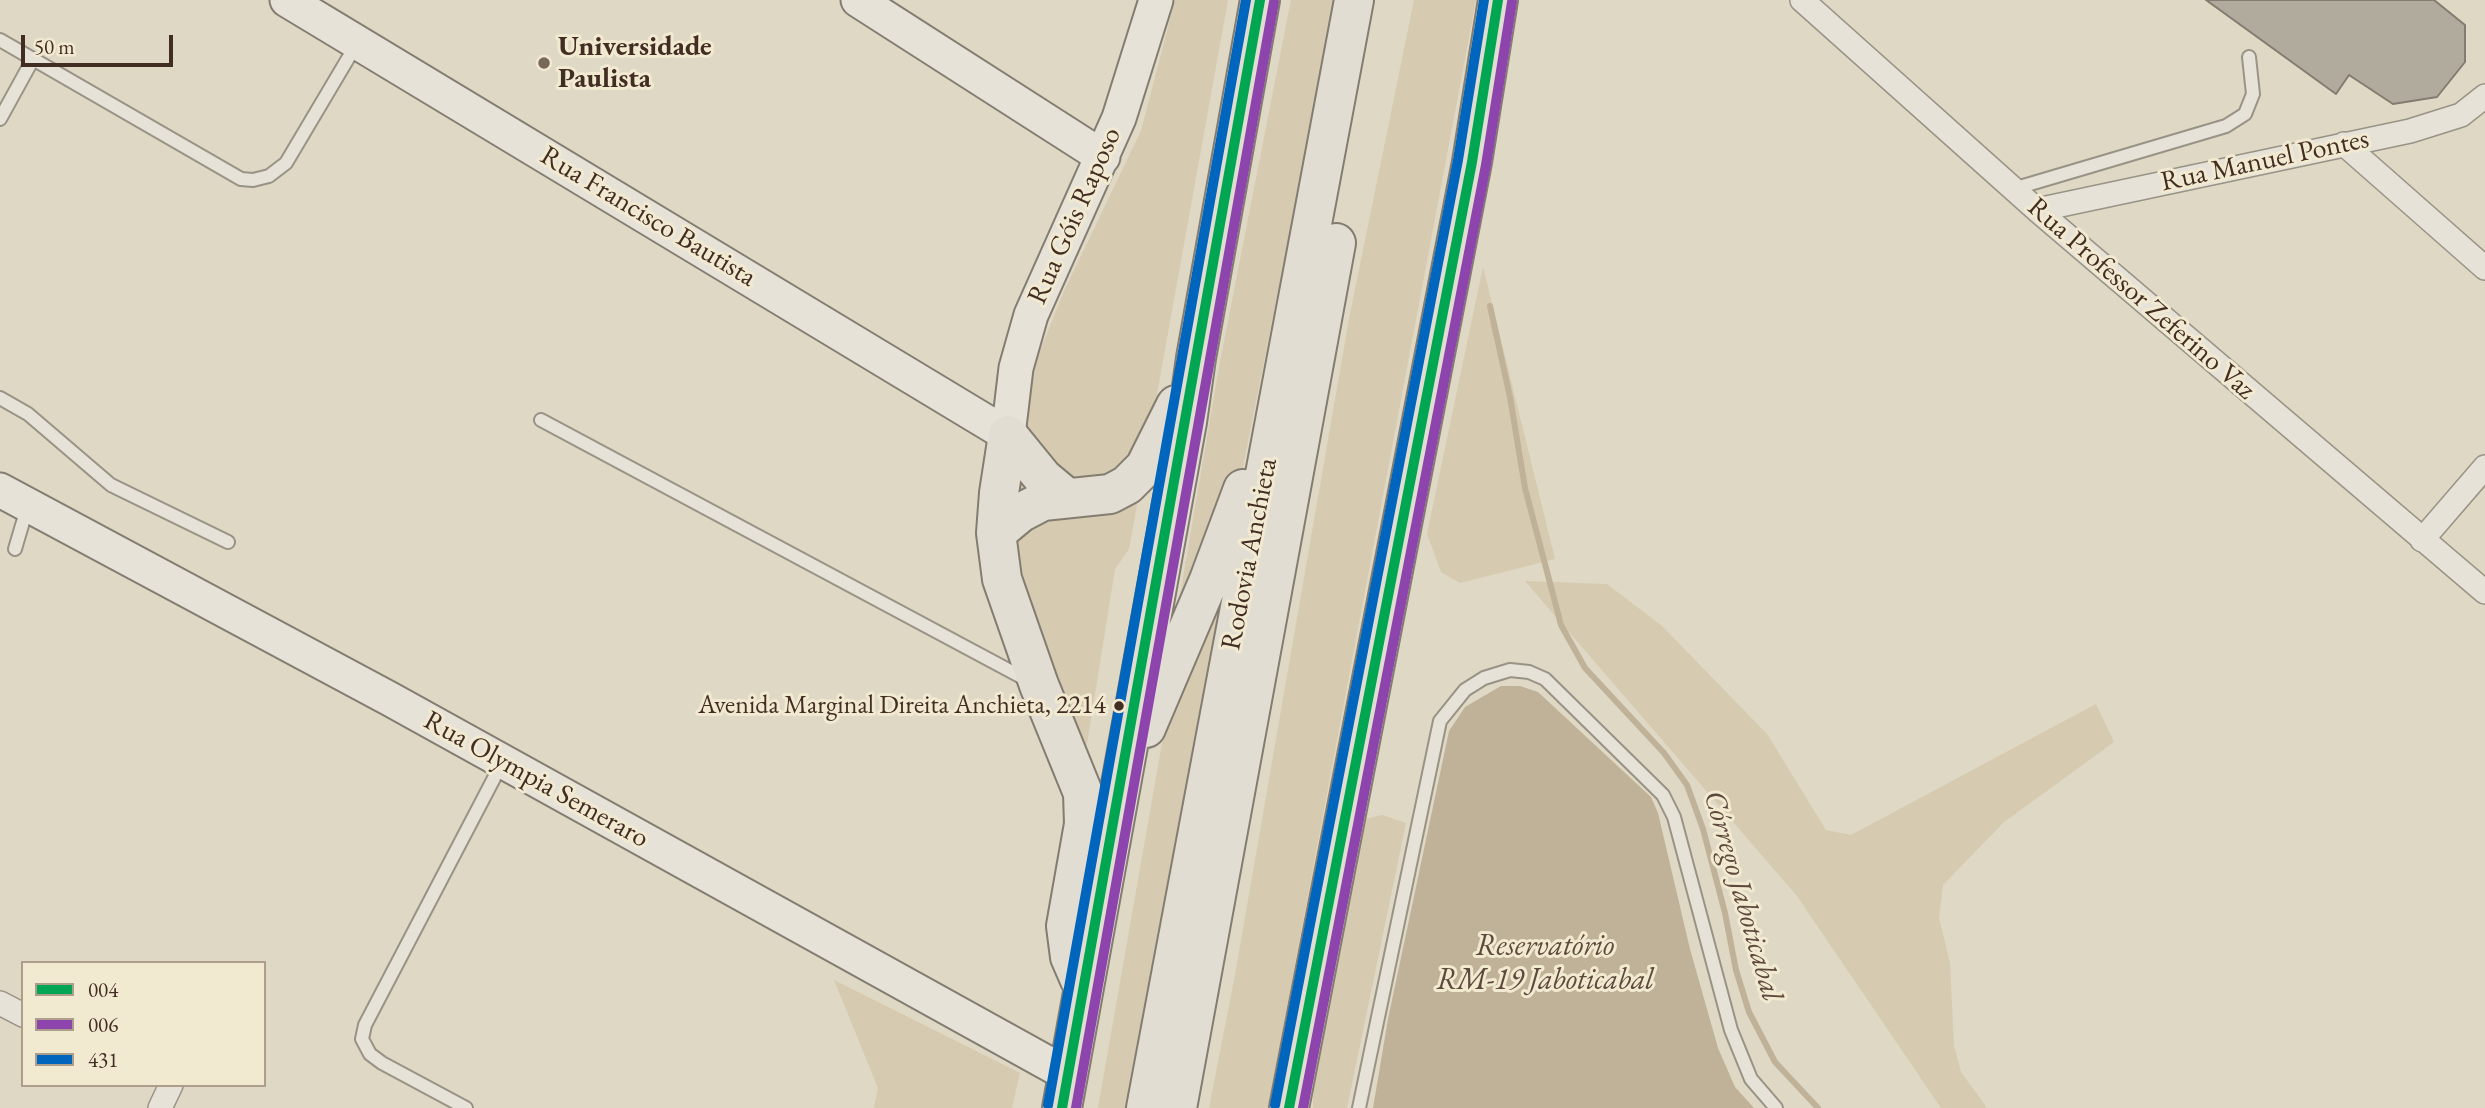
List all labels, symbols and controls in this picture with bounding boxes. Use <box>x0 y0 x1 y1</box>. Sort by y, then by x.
scale bar <box>24 21 177 65</box>
place label: Universidade Paulista <box>558 30 712 96</box>
text: 50 m <box>34 33 75 60</box>
marker: Universidade Paulista <box>536 55 552 71</box>
street label: Rua Góis Raposo <box>1021 123 1129 309</box>
street label: Rua Manuel Pontes <box>2158 123 2372 199</box>
street label: Rua Francisco Bautista <box>534 139 762 295</box>
street label: Rua Professor Zeferino Vaz <box>2020 191 2262 407</box>
street label: Rodovia Anchieta <box>1215 455 1285 653</box>
place label: Avenida Marginal Direita Anchieta, 2214 <box>698 690 1106 722</box>
marker: Avenida Marginal Direita Anchieta, 2214 <box>1112 699 1126 713</box>
street label: Rua Olympia Semeraro <box>418 704 654 856</box>
water label: Córrego Jaboticabal <box>1695 786 1789 1006</box>
water label: Reservatório RM-19 Jaboticabal <box>1436 929 1654 1000</box>
legend <box>21 961 266 1087</box>
text: 004 <box>88 976 118 1003</box>
text: 006 <box>88 1011 118 1038</box>
text: 431 <box>88 1046 118 1073</box>

